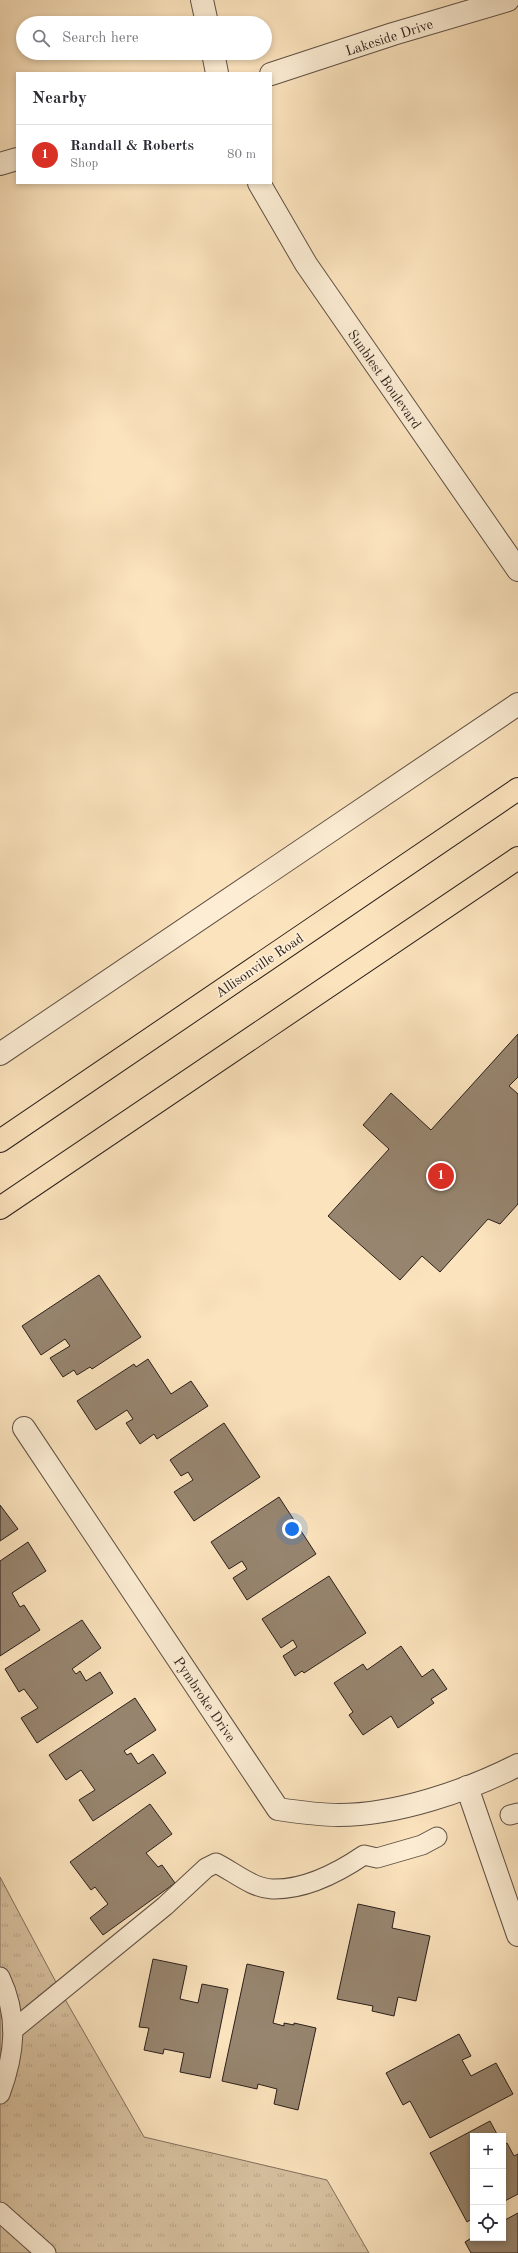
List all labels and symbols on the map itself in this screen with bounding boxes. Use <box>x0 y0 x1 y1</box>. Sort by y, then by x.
street label: Lakeside Drive <box>344 17 435 59</box>
street label: Sunblest Boulevard <box>345 328 424 432</box>
street label: Allisonville Road <box>213 931 306 1000</box>
pin: 1 <box>428 1161 454 1191</box>
your location <box>282 1519 302 1539</box>
street label: Pymbroke Drive <box>171 1655 238 1745</box>

